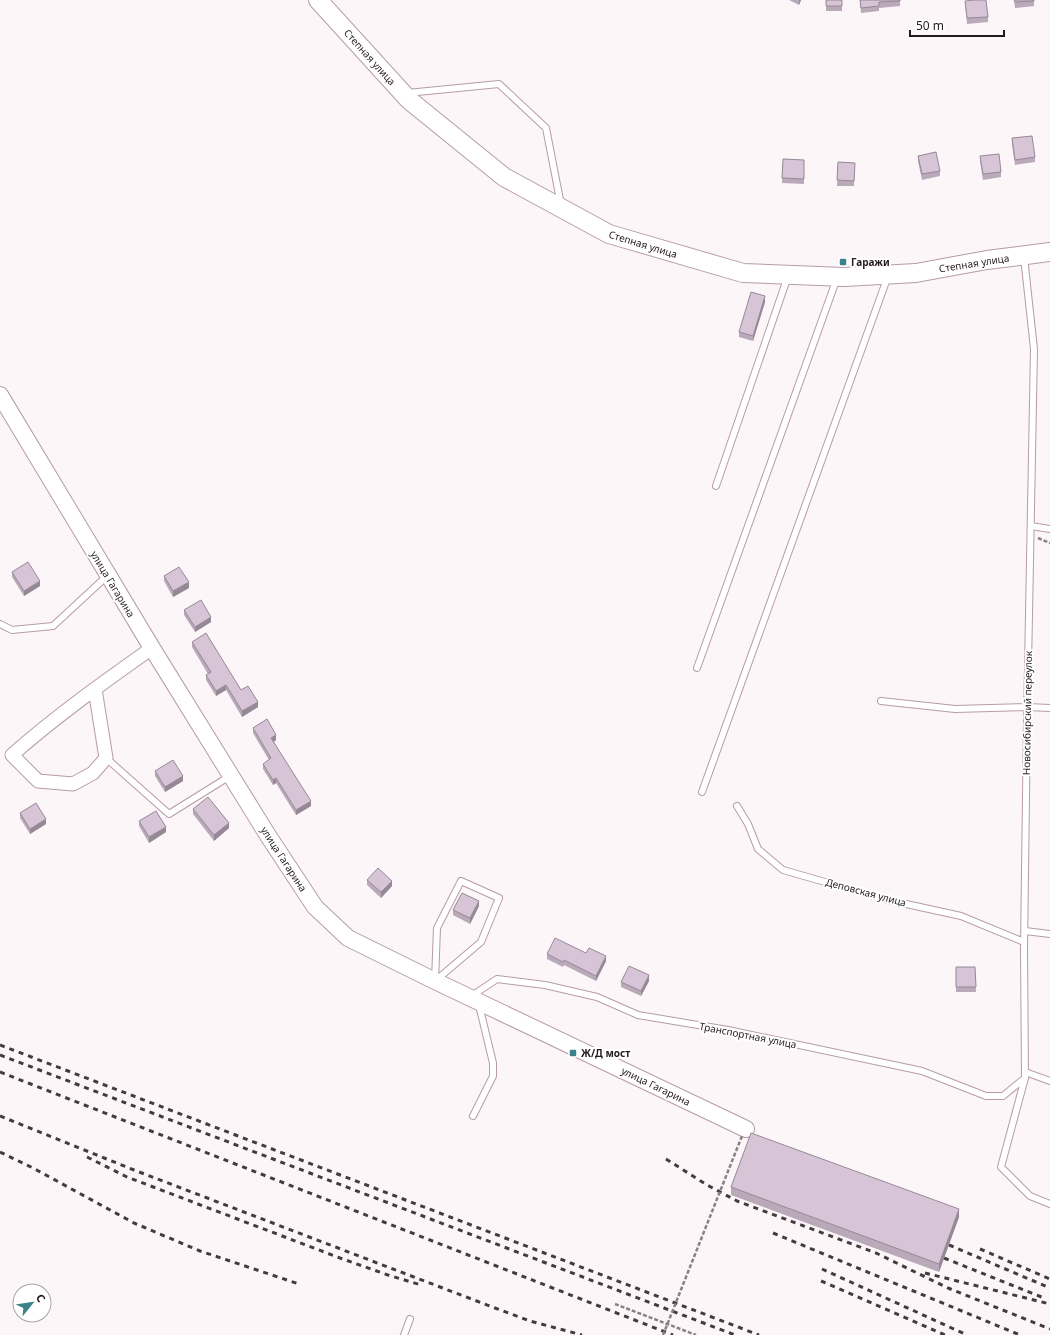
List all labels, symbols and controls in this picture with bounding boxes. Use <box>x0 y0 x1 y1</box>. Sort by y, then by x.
scale bar <box>910 12 1004 38</box>
text: 50 m <box>916 17 944 34</box>
street label: Степная улица <box>341 26 399 88</box>
street label: Степная улица <box>607 227 679 261</box>
street label: Степная улица <box>938 251 1010 275</box>
place label: Гаражи <box>851 255 890 269</box>
marker: Гаражи <box>838 257 848 267</box>
street label: улица Гагарина <box>88 548 138 620</box>
street label: Новосибирский переулок <box>1019 650 1035 775</box>
street label: улица Гагарина <box>258 824 310 894</box>
street label: Деповская улица <box>824 875 908 909</box>
street label: Транспортная улица <box>698 1019 798 1051</box>
place label: Ж/Д мост <box>581 1046 630 1060</box>
marker: Ж/Д мост <box>568 1048 578 1058</box>
street label: улица Гагарина <box>619 1063 693 1109</box>
north arrow <box>12 1283 52 1323</box>
text: С <box>33 1291 49 1305</box>

